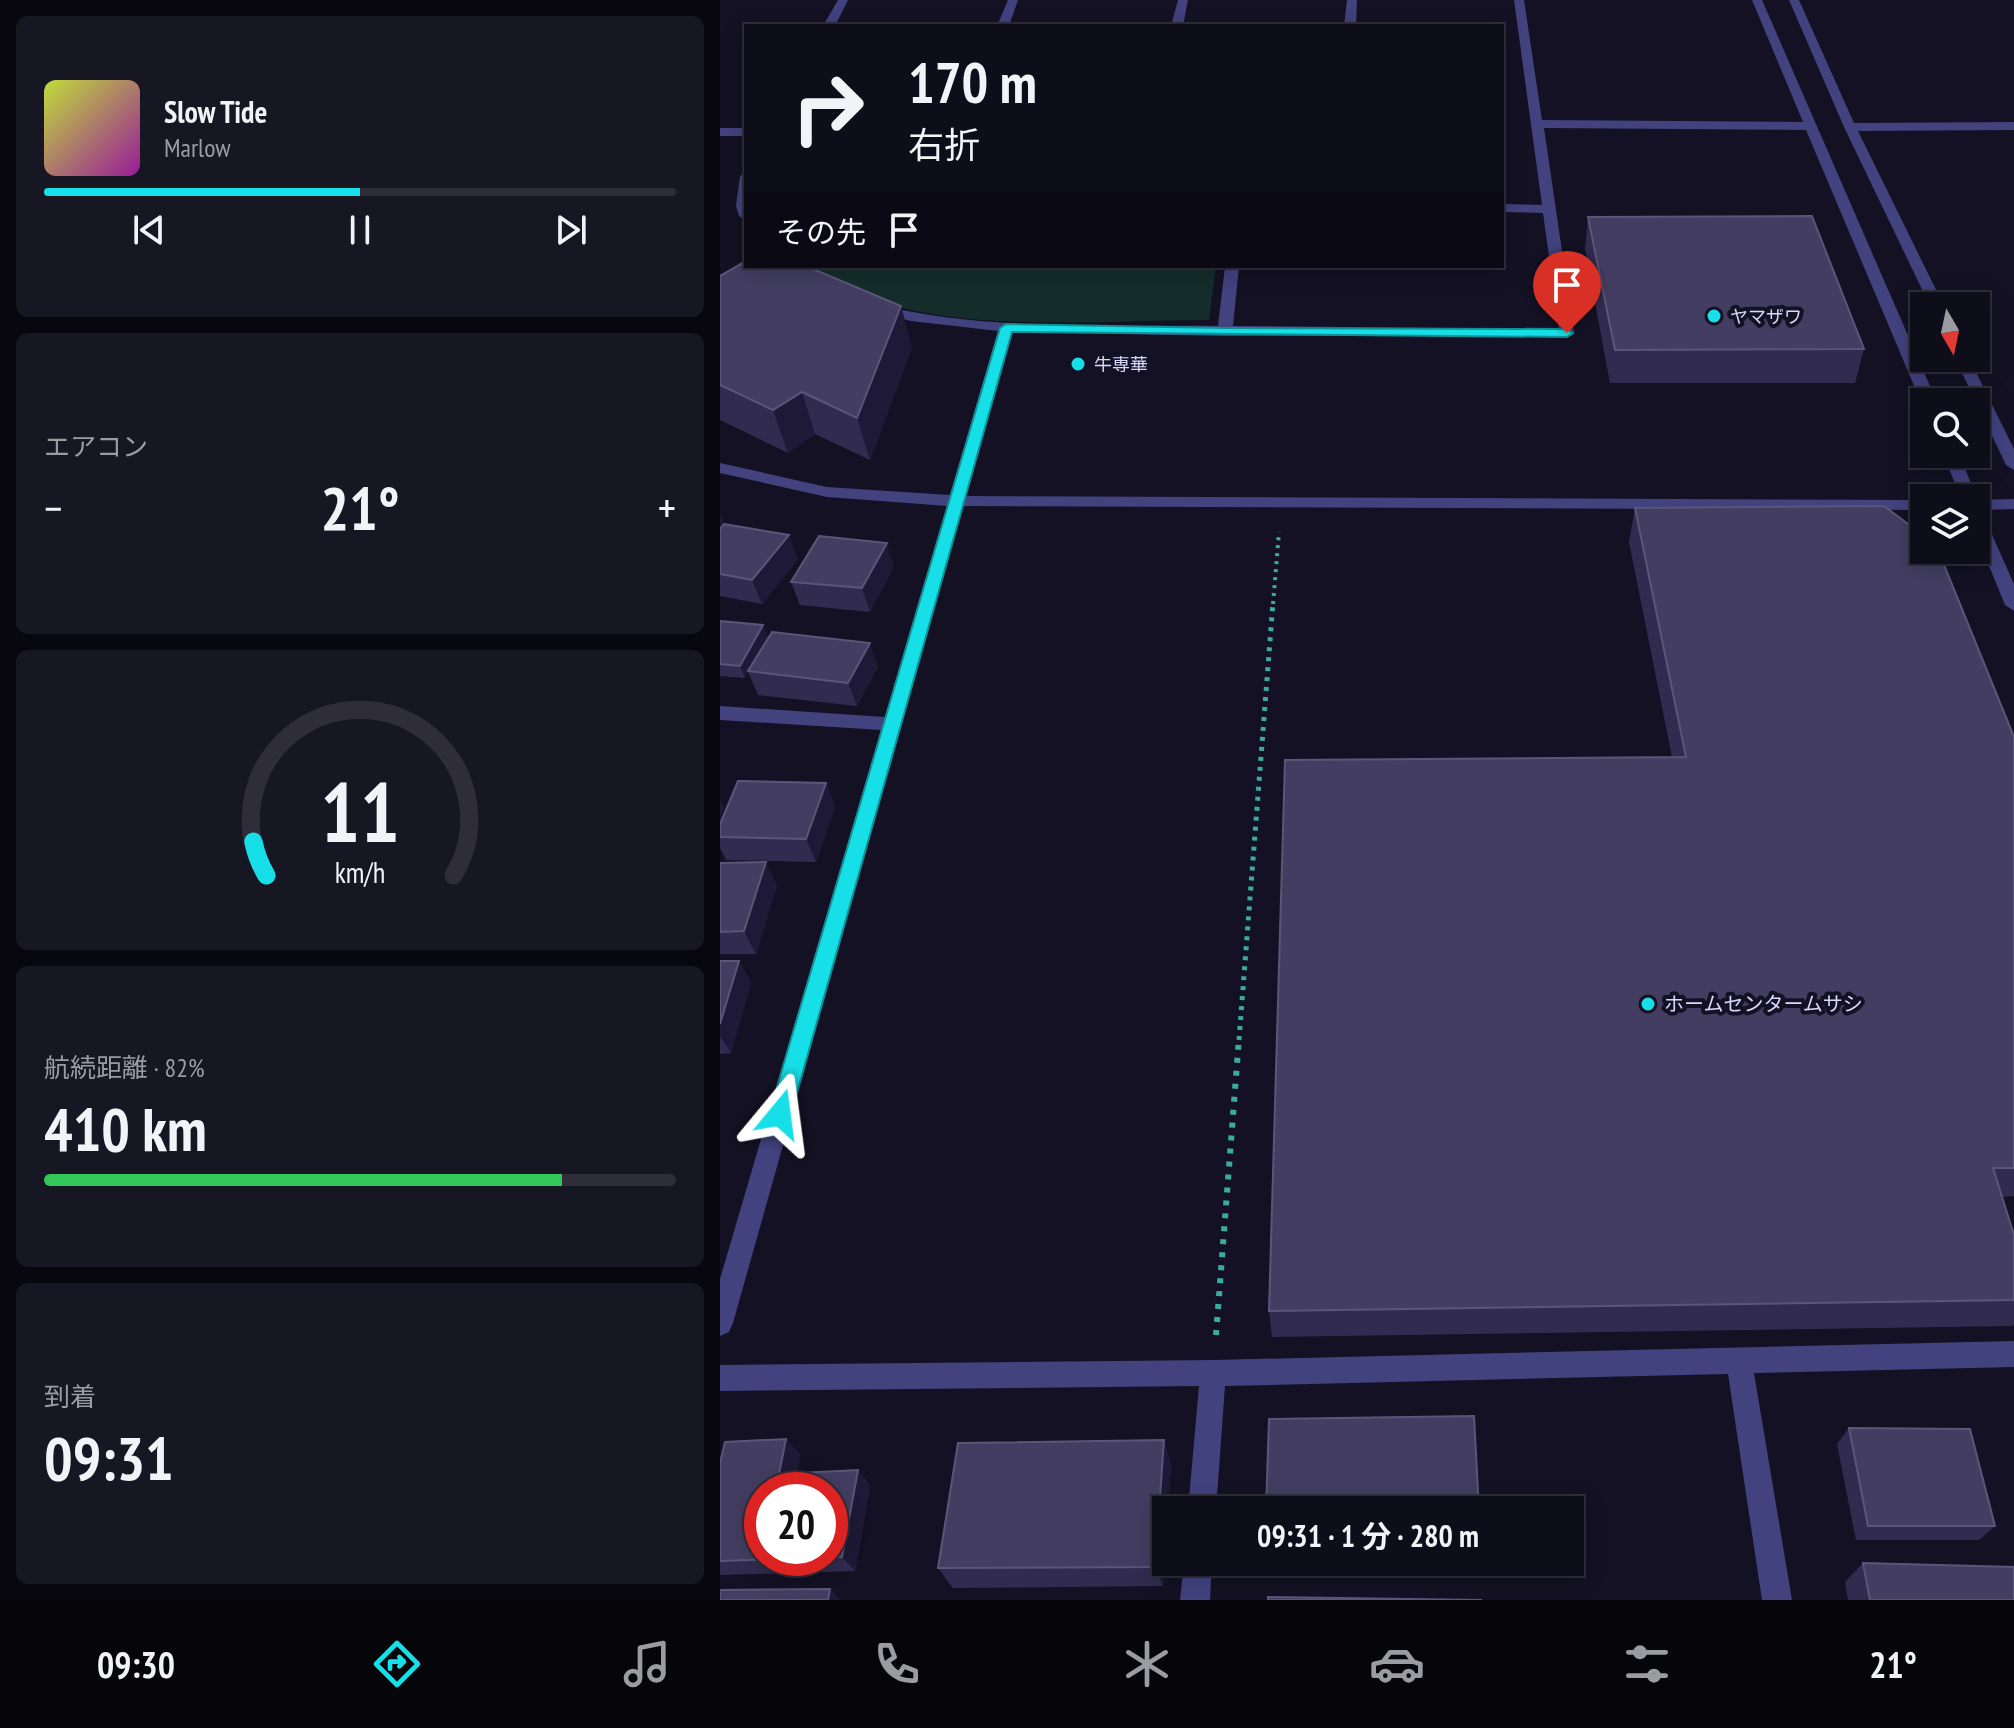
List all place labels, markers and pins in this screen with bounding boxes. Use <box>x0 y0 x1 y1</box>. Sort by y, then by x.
pin <box>1533 251 1601 333</box>
place label: ヤマザワ <box>1730 305 1802 328</box>
marker: ヤマザワ <box>1705 307 1723 325</box>
place label: 牛専華 <box>1094 353 1148 376</box>
marker: 牛専華 <box>1069 355 1087 373</box>
place label: ホームセンタームサシ <box>1664 991 1863 1017</box>
marker: ホームセンタームサシ <box>1639 995 1657 1013</box>

